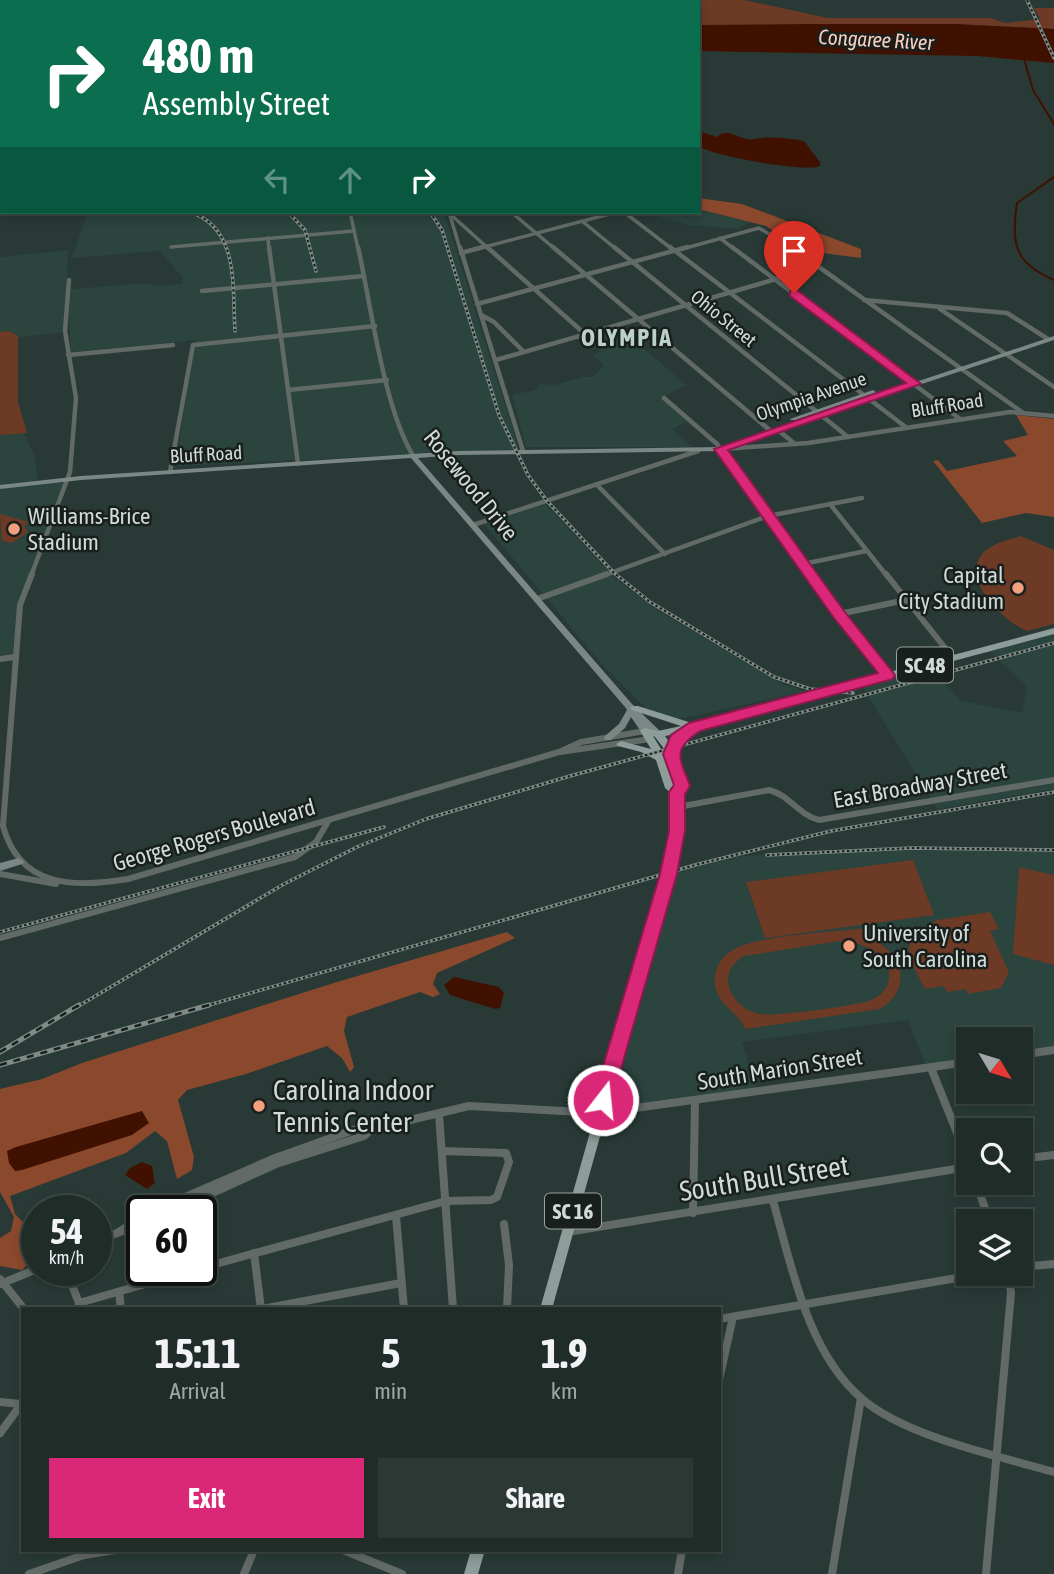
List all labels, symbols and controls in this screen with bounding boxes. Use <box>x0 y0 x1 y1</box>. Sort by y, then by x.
water label: Congaree River <box>818 24 935 54</box>
text: 480 m <box>143 27 254 83</box>
icon: right <box>28 28 119 119</box>
text: Assembly Street <box>143 85 330 122</box>
icon: left <box>258 161 296 199</box>
icon: ahead <box>331 161 369 199</box>
icon: right <box>404 161 442 199</box>
pin <box>764 221 824 293</box>
icon: arrive <box>775 232 813 270</box>
street label: Ohio Street <box>687 285 761 351</box>
district label: OLYMPIA <box>581 324 673 351</box>
street label: Olympia Avenue <box>753 367 869 425</box>
street label: Bluff Road <box>910 388 984 422</box>
street label: Rosewood Drive <box>419 425 523 545</box>
street label: Bluff Road <box>169 441 243 467</box>
place label: Williams-Brice Stadium <box>28 503 151 555</box>
marker: Williams-Brice Stadium <box>6 521 22 537</box>
place label: Capital City Stadium <box>898 562 1004 614</box>
marker: Capital City Stadium <box>1010 580 1026 596</box>
road number: SC 48 <box>897 648 953 682</box>
street label: East Broadway Street <box>831 757 1009 813</box>
street label: George Rogers Boulevard <box>110 794 318 876</box>
place label: University of South Carolina <box>863 920 987 972</box>
marker: University of South Carolina <box>841 938 857 954</box>
north arrow <box>956 1027 1032 1104</box>
map controls <box>956 1027 1033 1286</box>
street label: South Marion Street <box>696 1043 864 1095</box>
position arrow <box>566 1063 640 1137</box>
place label: Carolina Indoor Tennis Center <box>273 1074 434 1138</box>
marker: Carolina Indoor Tennis Center <box>251 1098 267 1114</box>
button: search <box>956 1118 1033 1195</box>
street label: South Bull Street <box>677 1149 851 1207</box>
road number: SC 16 <box>545 1194 601 1228</box>
speed limit sign: 60 <box>126 1195 217 1286</box>
button: layers <box>956 1209 1033 1286</box>
text: 54 <box>50 1211 83 1251</box>
text: km/h <box>49 1247 84 1268</box>
text: 15:11 <box>154 1329 241 1377</box>
text: 5 <box>381 1329 401 1377</box>
text: 1.9 <box>541 1329 588 1377</box>
text: Arrival <box>170 1378 226 1404</box>
text: min <box>374 1378 407 1404</box>
text: km <box>551 1378 577 1404</box>
button: Exit <box>49 1458 364 1538</box>
button: Share <box>378 1458 693 1538</box>

